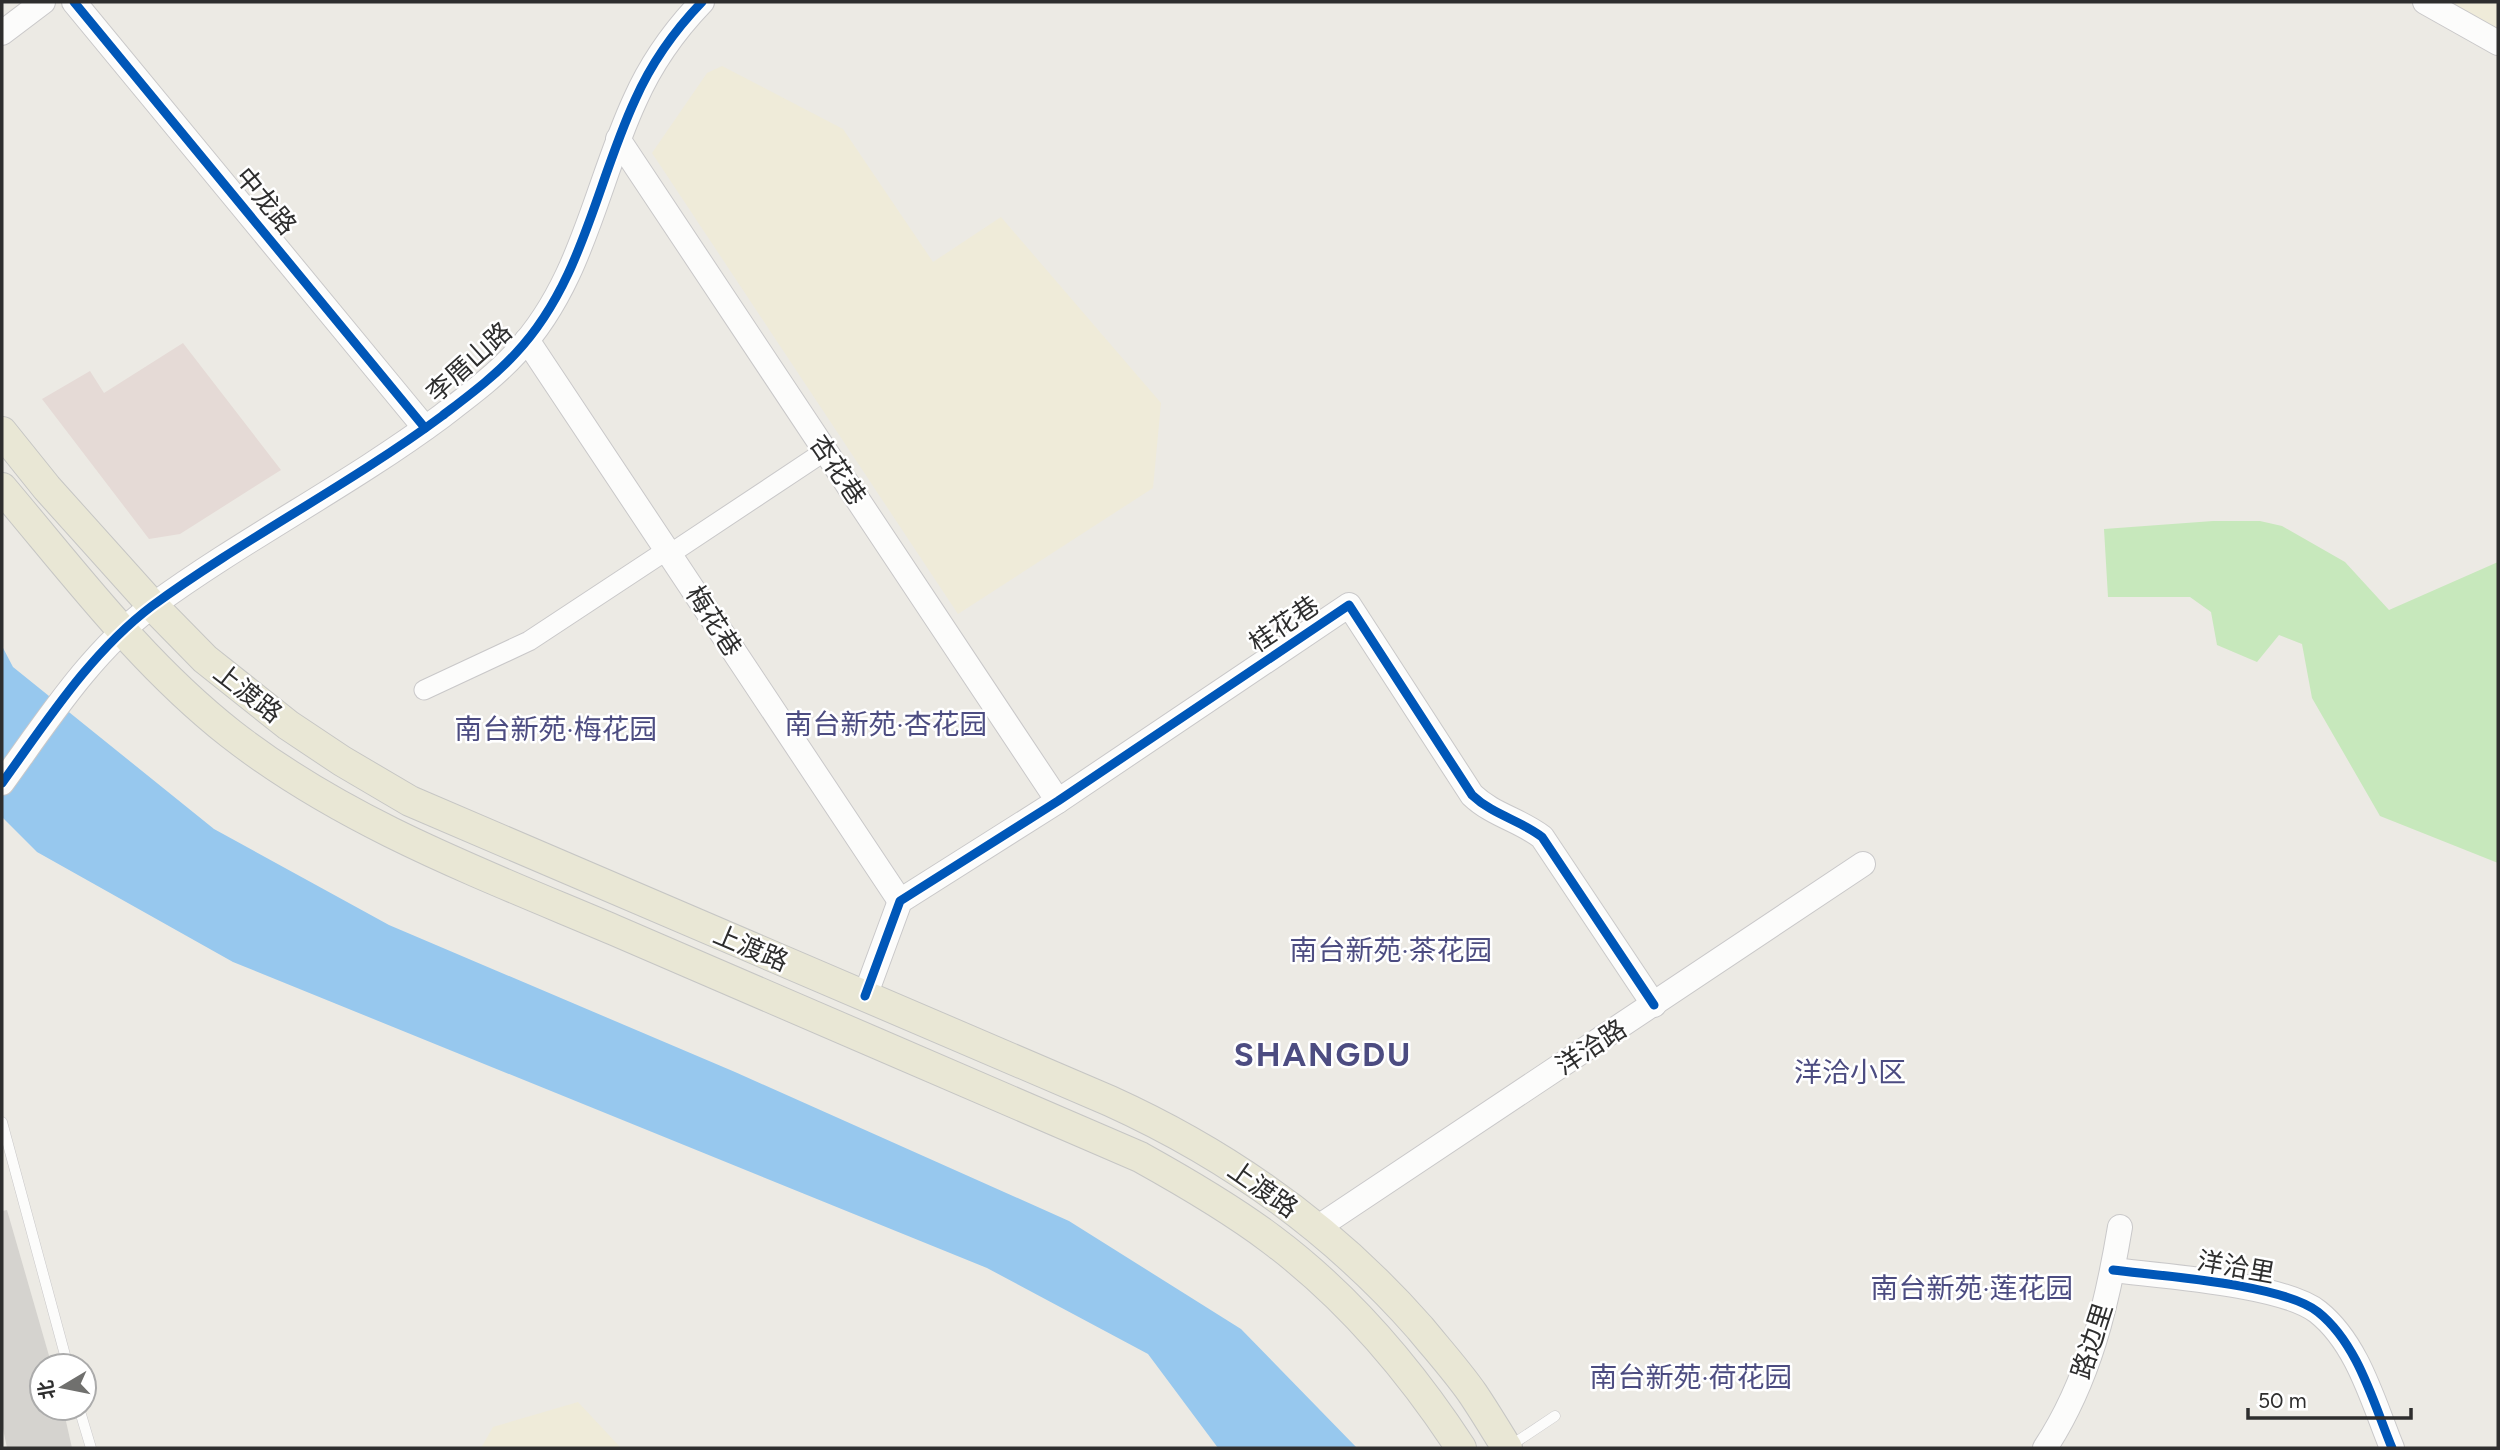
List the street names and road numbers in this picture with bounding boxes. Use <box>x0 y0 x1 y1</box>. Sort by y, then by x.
street label: 中龙路 <box>229 161 303 241</box>
street label: 李厝山路 <box>420 315 518 409</box>
street label: 杏花巷 <box>803 429 873 511</box>
street label: 梅花巷 <box>679 580 749 662</box>
street label: 桂花巷 <box>1243 589 1325 659</box>
street label: 上渡路 <box>207 656 289 730</box>
street label: 上渡路 <box>709 918 793 978</box>
street label: 洋洽路 <box>1550 1012 1632 1082</box>
street label: 上渡路 <box>1222 1154 1304 1224</box>
street label: 洋洽里 <box>2195 1244 2277 1290</box>
street label: 路边里 <box>2065 1299 2119 1383</box>

